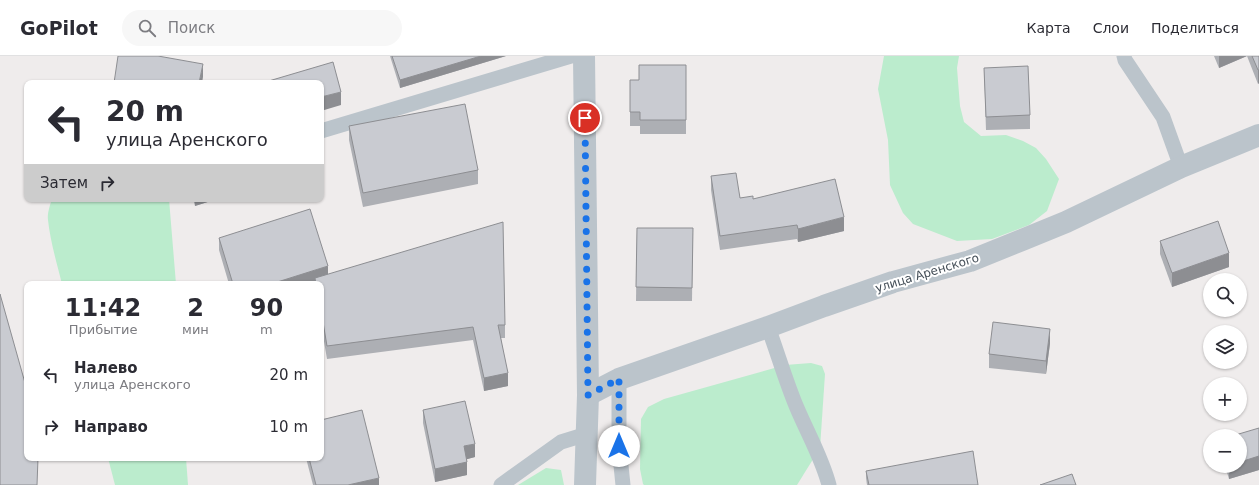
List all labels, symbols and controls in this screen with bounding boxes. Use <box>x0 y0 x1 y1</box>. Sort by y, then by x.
search box <box>122 10 402 46</box>
text: GoPilot <box>20 17 98 39</box>
icon: search <box>136 17 158 39</box>
text: Поиск <box>168 19 215 37</box>
text: Карта <box>1027 20 1071 36</box>
text: Слои <box>1093 20 1129 36</box>
text: Поделиться <box>1151 20 1239 36</box>
text: 20 m <box>106 95 184 128</box>
icon: left <box>40 96 92 148</box>
pin <box>568 101 602 135</box>
icon: arrive <box>574 107 596 129</box>
text: улица Аренского <box>106 129 268 150</box>
icon: right <box>96 172 118 194</box>
text: Затем <box>40 174 88 192</box>
street label: улица Аренского <box>873 251 981 295</box>
map controls <box>1203 273 1247 473</box>
button: search <box>1203 273 1247 317</box>
text: 11:42 <box>65 294 141 322</box>
text: 2 <box>187 294 204 322</box>
text: 90 <box>250 294 283 322</box>
text: Прибытие <box>69 322 137 337</box>
text: мин <box>182 322 209 337</box>
text: m <box>260 322 273 337</box>
button: layers <box>1203 325 1247 369</box>
text: Налево <box>74 359 138 377</box>
icon: left <box>40 364 62 386</box>
text: 20 m <box>270 366 308 384</box>
text: улица Аренского <box>74 377 191 392</box>
button: + <box>1203 377 1247 421</box>
icon: right <box>40 416 62 438</box>
text: Направо <box>74 418 148 436</box>
text: 10 m <box>270 418 308 436</box>
position arrow <box>598 425 640 467</box>
button: − <box>1203 429 1247 473</box>

